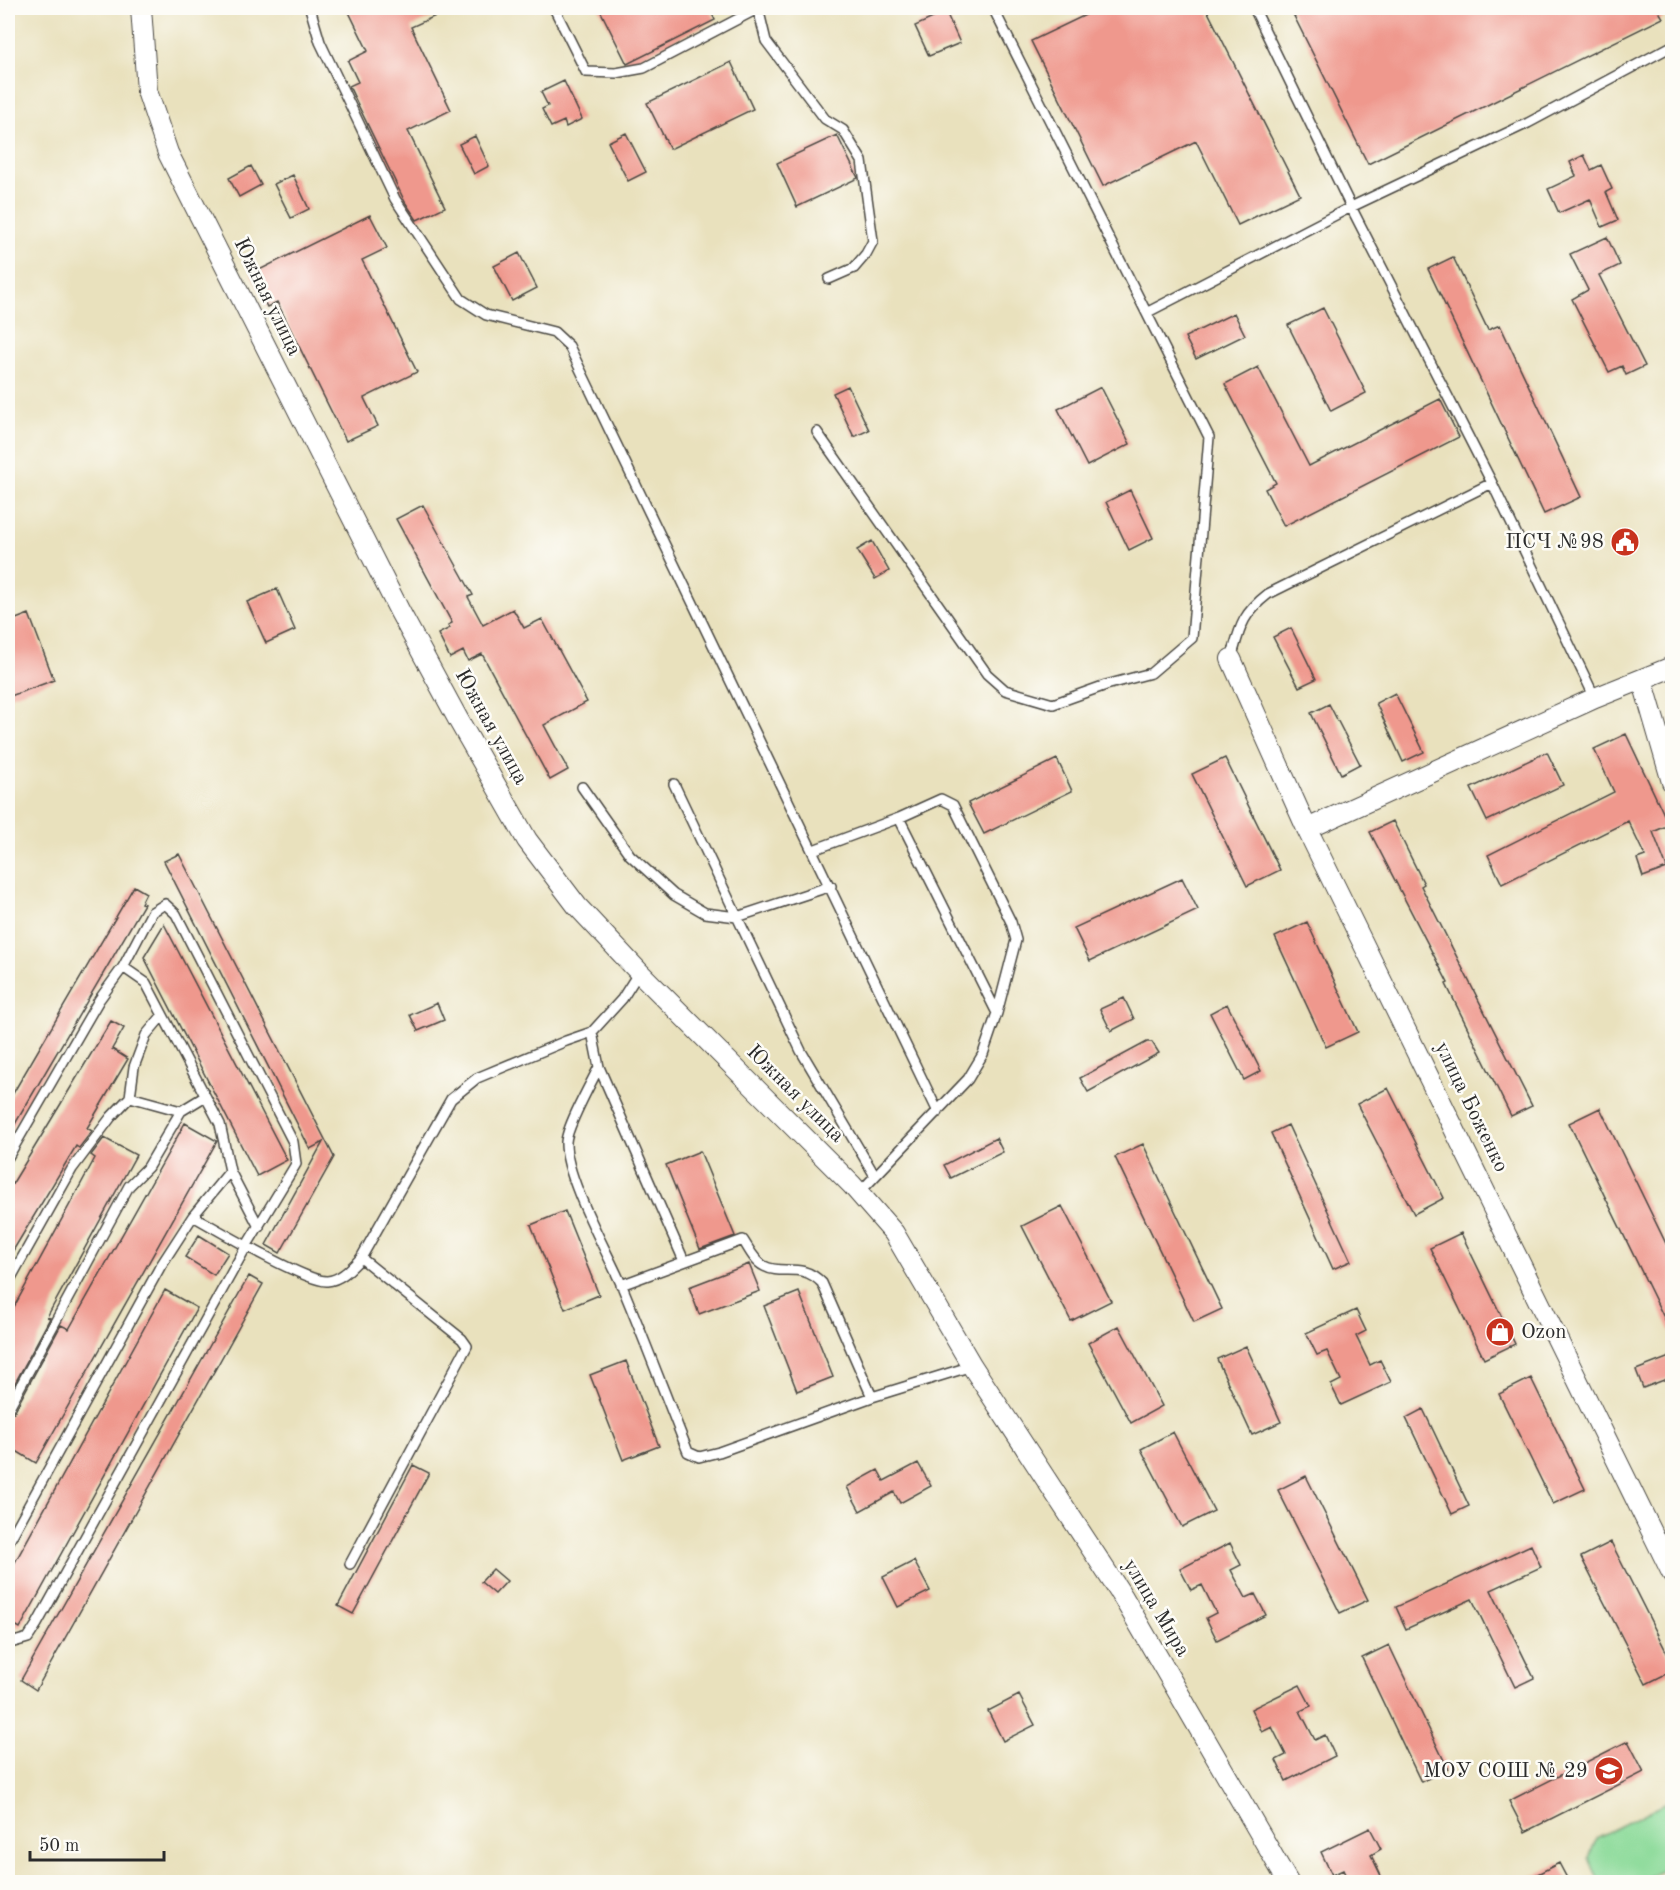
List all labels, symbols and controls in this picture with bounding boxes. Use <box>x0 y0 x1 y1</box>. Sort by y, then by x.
street label: Южная улица <box>229 235 305 359</box>
public building icon: ПСЧ №98 <box>1609 526 1641 558</box>
place label: ПСЧ №98 <box>1505 532 1604 553</box>
street label: Южная улица <box>451 666 531 788</box>
street label: улица Боженко <box>1430 1039 1512 1175</box>
street label: Южная улица <box>742 1041 848 1147</box>
shop icon: Ozon <box>1484 1316 1516 1348</box>
place label: Ozon <box>1521 1322 1567 1343</box>
street label: улица Мира <box>1119 1556 1193 1660</box>
school or university icon: МОУ СОШ № 29 <box>1593 1755 1625 1787</box>
place label: МОУ СОШ № 29 <box>1423 1761 1588 1782</box>
scale bar <box>30 1824 164 1862</box>
text: 50 m <box>39 1837 79 1855</box>

